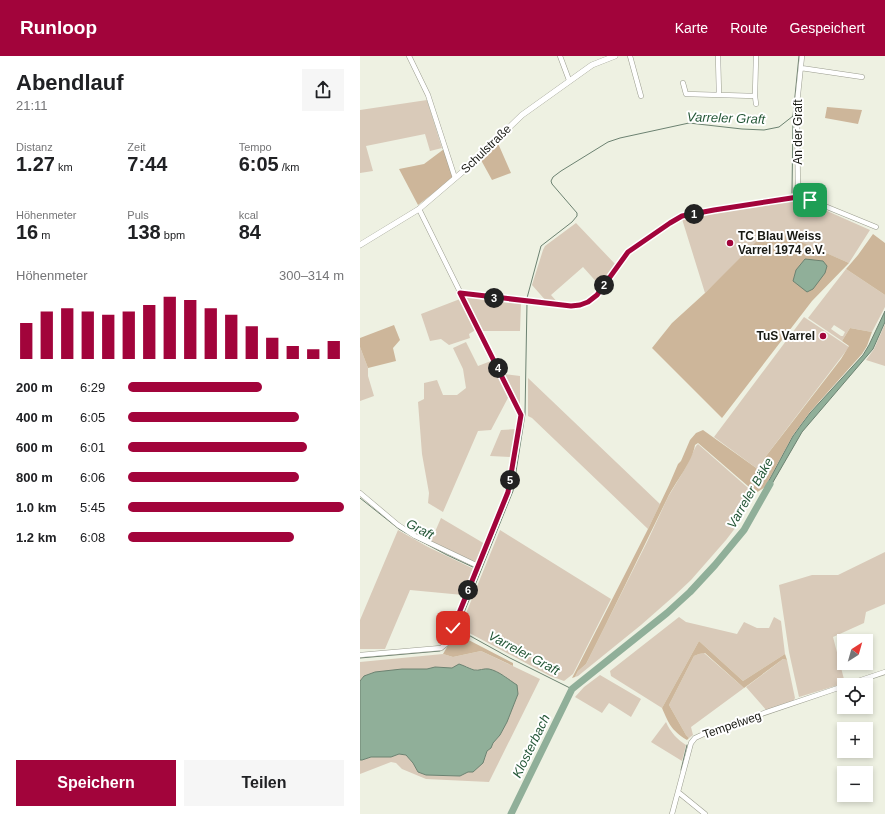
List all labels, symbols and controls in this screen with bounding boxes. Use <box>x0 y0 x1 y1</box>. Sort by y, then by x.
text: Runloop <box>20 17 97 38</box>
text: Karte <box>675 20 708 36</box>
text: Route <box>730 20 768 36</box>
text: Gespeichert <box>790 20 865 36</box>
button: share <box>302 69 344 111</box>
text: Abendlauf <box>16 70 124 95</box>
text: 21:11 <box>16 98 48 113</box>
street label: An der Graft <box>791 99 805 165</box>
water label: Varreler Graft <box>687 109 767 127</box>
street label: Schulstraße <box>458 122 514 176</box>
text: Distanz <box>16 141 53 153</box>
text: Zeit <box>127 141 146 153</box>
text: Tempo <box>239 141 272 153</box>
text: 1.27 <box>16 153 55 175</box>
text: 7:44 <box>127 153 167 175</box>
text: 6:05 <box>239 153 279 175</box>
text: km <box>55 161 73 173</box>
text: /km <box>279 161 299 173</box>
pin <box>793 183 827 217</box>
icon: arrive <box>799 189 821 211</box>
pin: 1 <box>684 204 704 224</box>
text: 1 <box>691 208 697 220</box>
text: Höhenmeter <box>16 209 77 221</box>
text: Puls <box>127 209 149 221</box>
text: kcal <box>239 209 258 221</box>
text: 16 <box>16 221 38 243</box>
text: 138 <box>127 221 161 243</box>
text: 84 <box>239 221 261 243</box>
text: m <box>38 229 50 241</box>
text: bpm <box>161 229 185 241</box>
place label: TC Blau Weiss Varrel 1974 e.V. <box>738 229 825 257</box>
marker: TC Blau Weiss Varrel 1974 e.V. <box>725 238 735 248</box>
text: Höhenmeter <box>16 268 88 283</box>
text: 300–314 m <box>279 268 344 283</box>
pin: 2 <box>594 275 614 295</box>
text: 2 <box>601 279 607 291</box>
pin: 3 <box>484 288 504 308</box>
text: 3 <box>491 292 497 304</box>
place label: TuS Varrel <box>757 329 815 343</box>
marker: TuS Varrel <box>818 331 828 341</box>
pin: 4 <box>488 358 508 378</box>
text: 4 <box>495 362 501 374</box>
text: 200 m <box>16 380 53 395</box>
text: 6:29 <box>80 380 105 395</box>
text: 400 m <box>16 410 53 425</box>
text: 6:05 <box>80 410 105 425</box>
text: 600 m <box>16 440 53 455</box>
text: 6:01 <box>80 440 105 455</box>
water label: Varreler Bäke <box>724 455 776 531</box>
text: 800 m <box>16 470 53 485</box>
text: 6:06 <box>80 470 105 485</box>
pin: 5 <box>500 470 520 490</box>
text: 5 <box>507 474 513 486</box>
text: 1.0 km <box>16 500 56 515</box>
text: 5:45 <box>80 500 105 515</box>
water label: Graft <box>404 516 437 543</box>
text: 1.2 km <box>16 530 56 545</box>
text: 6:08 <box>80 530 105 545</box>
pin: 6 <box>458 580 478 600</box>
text: 6 <box>465 584 471 596</box>
pin <box>436 611 470 645</box>
icon: check <box>442 617 464 639</box>
water label: Varreler Graft <box>486 628 563 679</box>
north arrow <box>837 634 873 670</box>
map controls <box>837 634 873 802</box>
button: locate <box>837 678 873 714</box>
street label: Tempelweg <box>701 708 763 742</box>
water label: Klosterbach <box>509 712 553 780</box>
button: + <box>837 722 873 758</box>
button: Speichern <box>16 760 176 806</box>
button: Teilen <box>184 760 344 806</box>
button: − <box>837 766 873 802</box>

